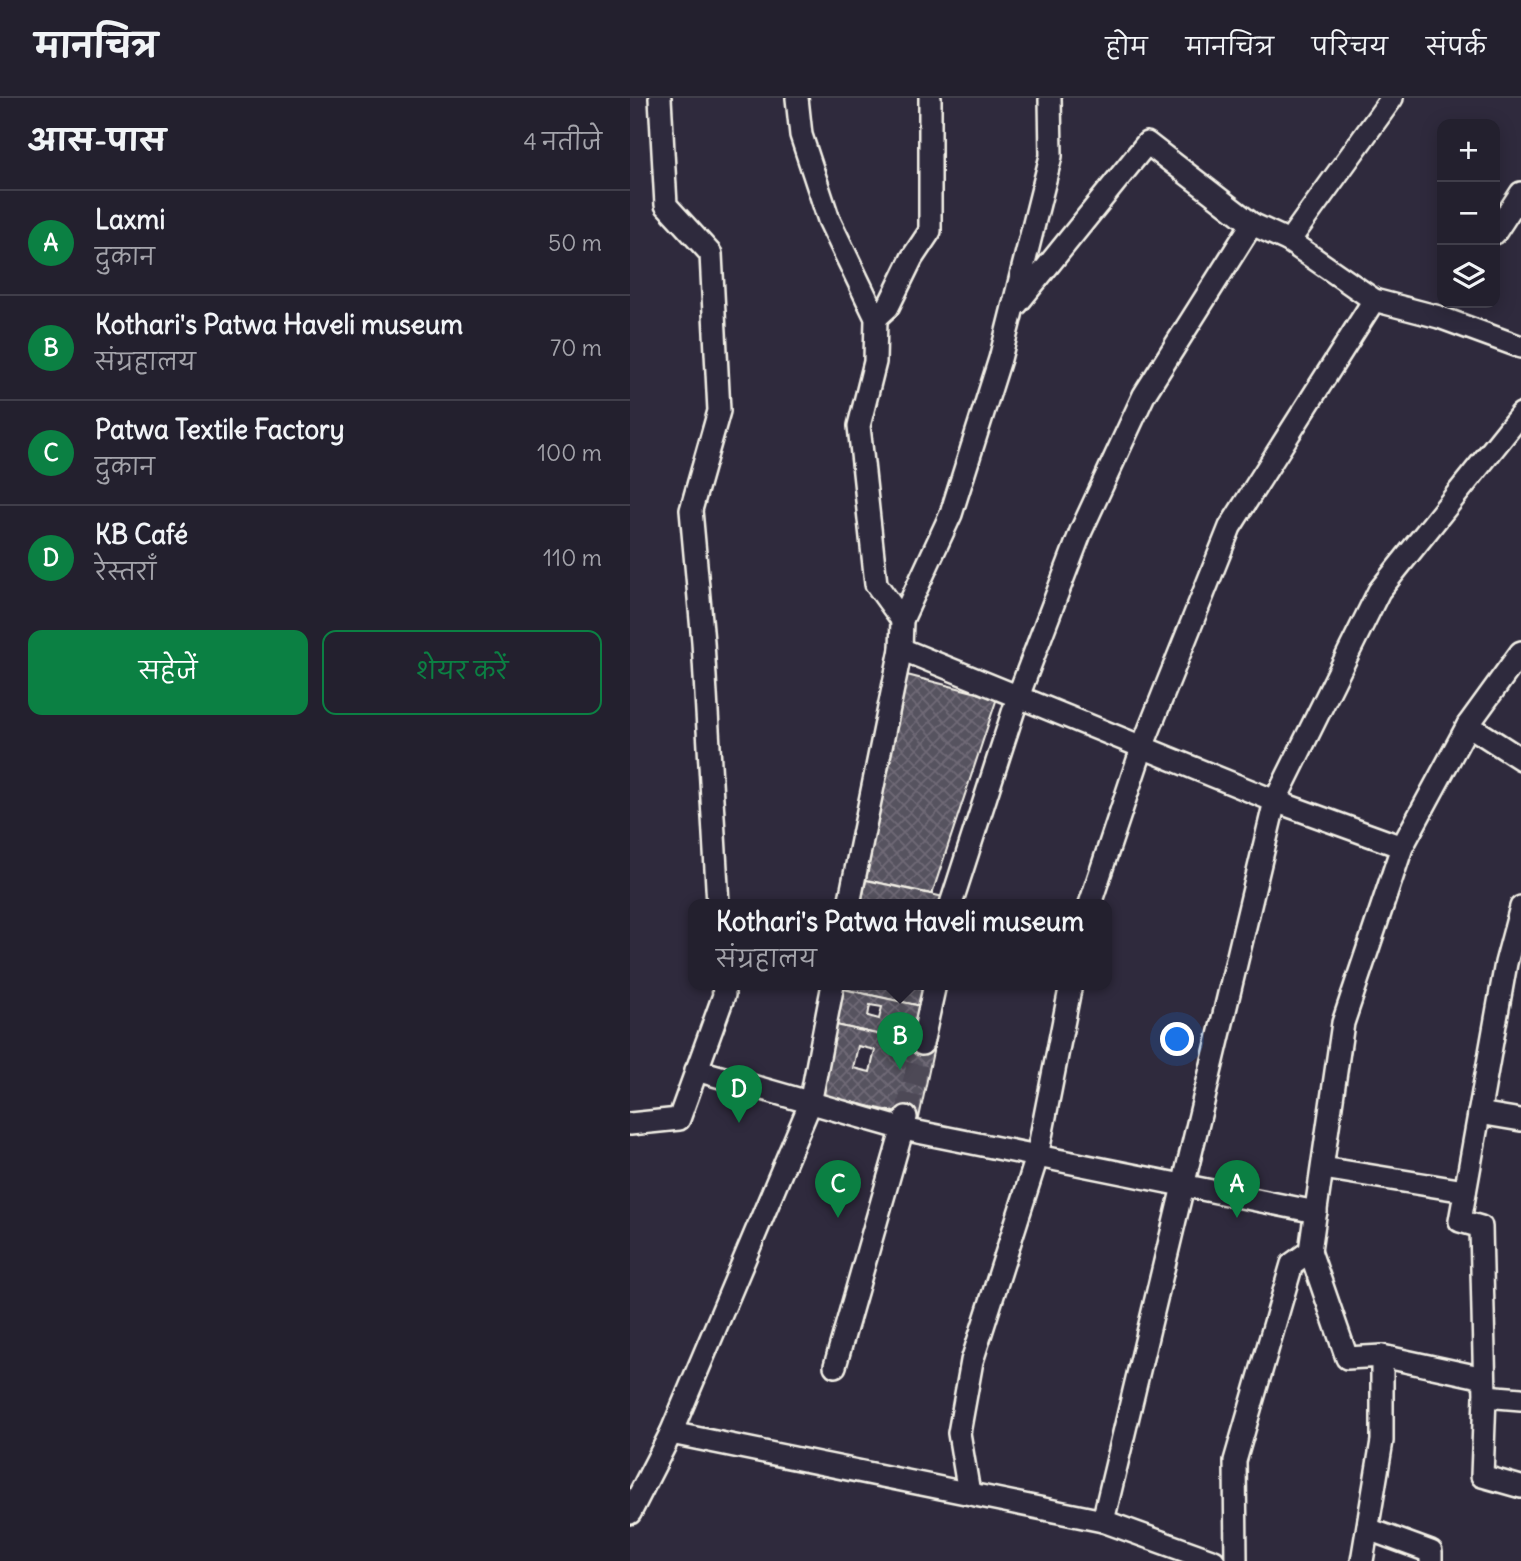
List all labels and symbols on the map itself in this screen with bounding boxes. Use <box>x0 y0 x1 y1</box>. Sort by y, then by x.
pin: B <box>877 1012 923 1070</box>
your location <box>1160 1022 1194 1056</box>
pin: D <box>716 1065 762 1123</box>
pin: C <box>815 1160 861 1218</box>
pin: A <box>1214 1160 1260 1218</box>

